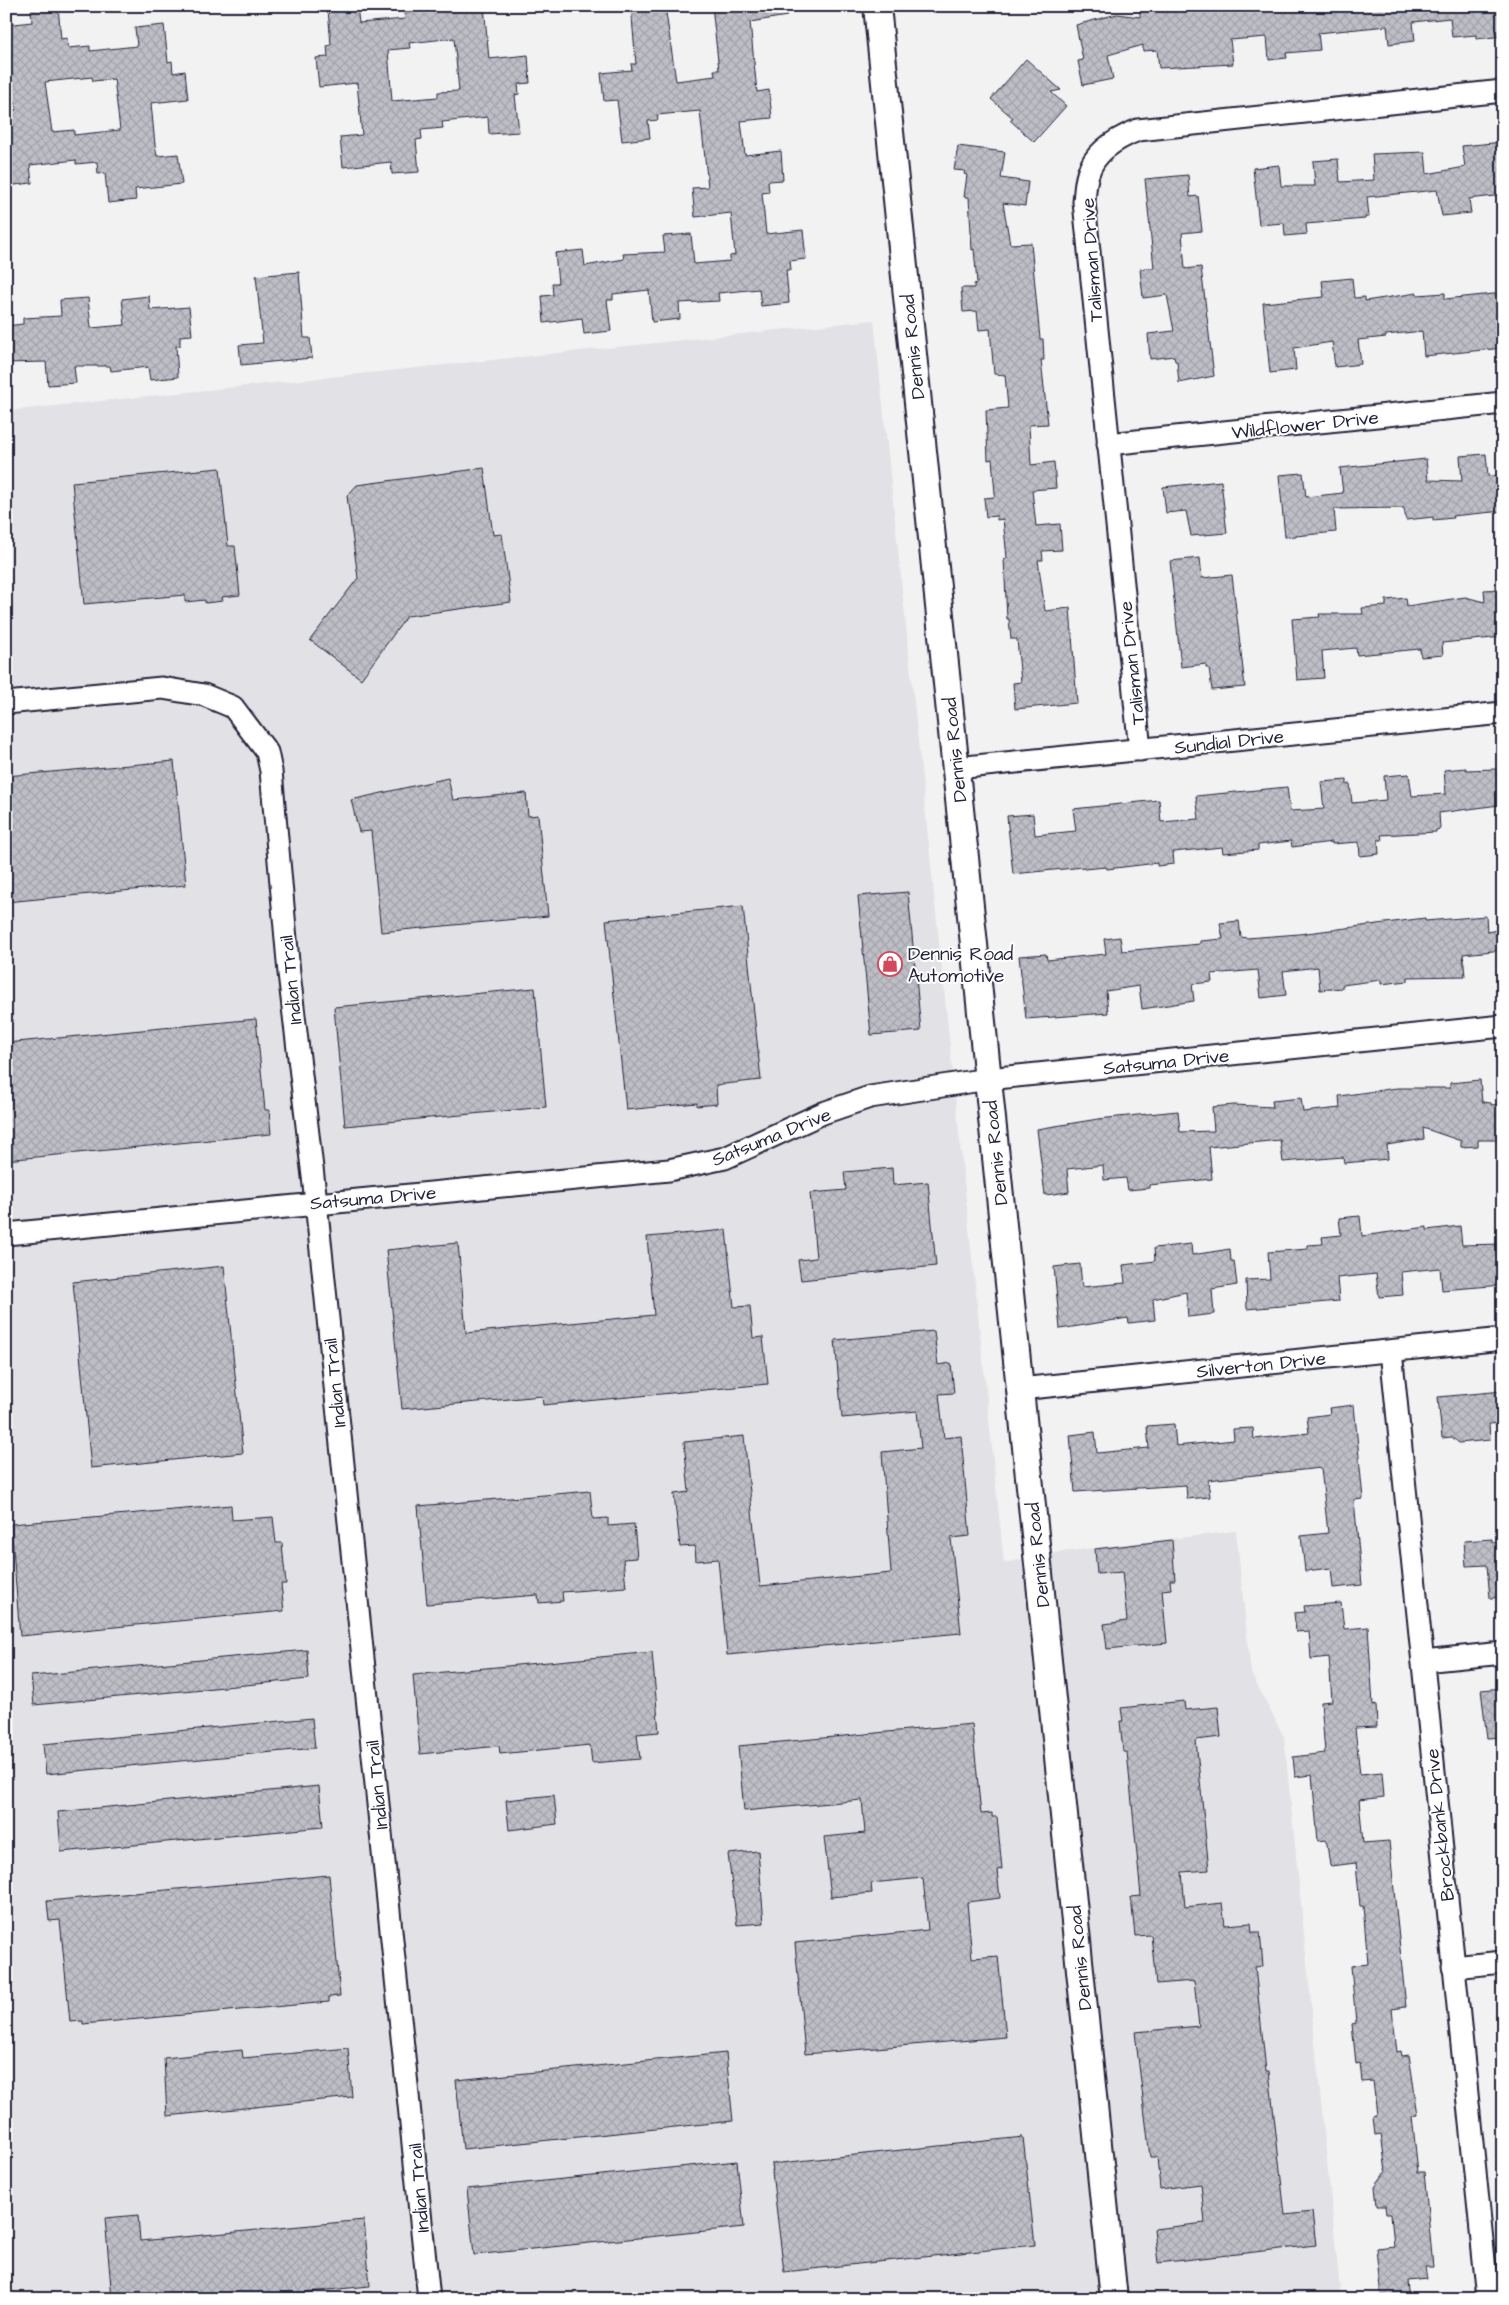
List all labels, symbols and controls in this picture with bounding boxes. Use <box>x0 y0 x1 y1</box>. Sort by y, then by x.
street label: Talisman Drive <box>1075 197 1110 323</box>
street label: Dennis Road <box>895 293 932 401</box>
street label: Wildflower Drive <box>1230 404 1380 447</box>
street label: Talisman Drive <box>1113 600 1152 726</box>
street label: Dennis Road <box>937 696 974 804</box>
street label: Sundial Drive <box>1173 723 1285 762</box>
street label: Indian Trail <box>273 934 310 1026</box>
place label: Dennis Road Automotive <box>908 941 1014 990</box>
shop icon: Dennis Road Automotive <box>877 951 903 977</box>
street label: Satsuma Drive <box>1102 1042 1231 1083</box>
street label: Dennis Road <box>978 1099 1015 1207</box>
street label: Satsuma Drive <box>708 1101 835 1174</box>
street label: Satsuma Drive <box>309 1180 437 1217</box>
street label: Indian Trail <box>317 1337 354 1429</box>
street label: Silverton Drive <box>1195 1345 1327 1386</box>
street label: Dennis Road <box>1020 1501 1057 1609</box>
street label: Indian Trail <box>359 1739 396 1831</box>
street label: Brockbank Drive <box>1419 1747 1462 1902</box>
street label: Dennis Road <box>1062 1904 1099 2012</box>
street label: Indian Trail <box>402 2142 437 2234</box>

